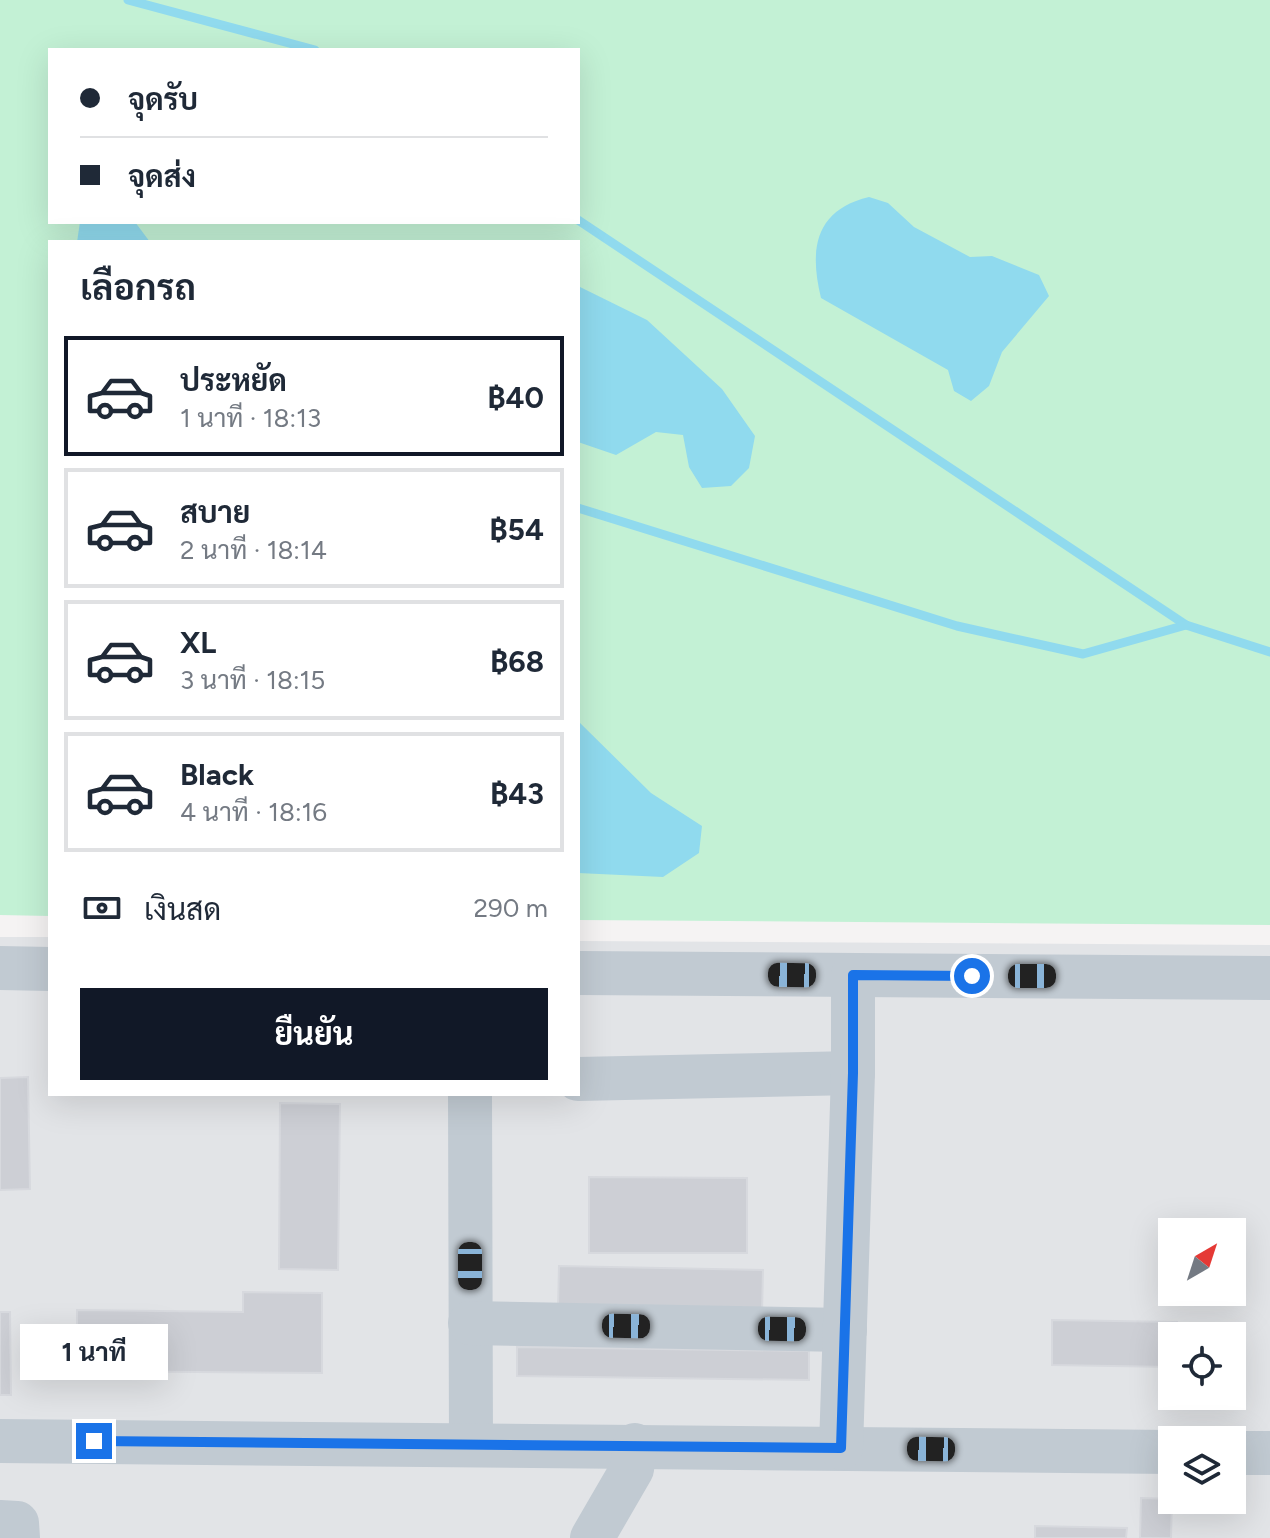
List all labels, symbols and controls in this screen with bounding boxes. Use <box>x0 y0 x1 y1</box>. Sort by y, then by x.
text: จุดรับ <box>128 81 198 118</box>
text: จุดส่ง <box>128 158 196 195</box>
text: เลือกรถ <box>80 266 196 309</box>
icon: car <box>84 360 156 432</box>
text: ประหยัด <box>180 362 287 399</box>
text: ฿40 <box>487 379 544 416</box>
text: 1 นาที · 18:13 <box>180 402 321 434</box>
icon: car <box>84 492 156 564</box>
text: สบาย <box>180 494 250 531</box>
text: ฿54 <box>489 511 544 548</box>
text: 2 นาที · 18:14 <box>180 534 327 566</box>
icon: car <box>84 624 156 696</box>
text: XL <box>180 624 216 661</box>
text: ฿68 <box>490 643 544 680</box>
text: 3 นาที · 18:15 <box>180 664 325 696</box>
icon: car <box>84 756 156 828</box>
text: Black <box>180 756 254 793</box>
text: ฿43 <box>490 775 544 812</box>
text: 4 นาที · 18:16 <box>180 796 327 828</box>
icon: cash <box>80 886 124 930</box>
text: เงินสด <box>144 891 221 928</box>
text: 290 m <box>474 892 548 924</box>
route start <box>954 958 990 994</box>
car <box>768 963 816 987</box>
car <box>1008 964 1056 988</box>
button: ยืนยัน <box>80 988 548 1080</box>
north arrow <box>1158 1218 1246 1306</box>
map controls <box>1158 1218 1246 1514</box>
car <box>458 1242 482 1290</box>
car <box>602 1314 650 1338</box>
car <box>758 1317 806 1341</box>
button: locate <box>1158 1322 1246 1410</box>
callout: 1 นาที <box>20 1325 168 1381</box>
text: 1 นาที <box>62 1336 126 1368</box>
route end <box>76 1423 112 1459</box>
button: layers <box>1158 1426 1246 1514</box>
car <box>907 1437 955 1461</box>

